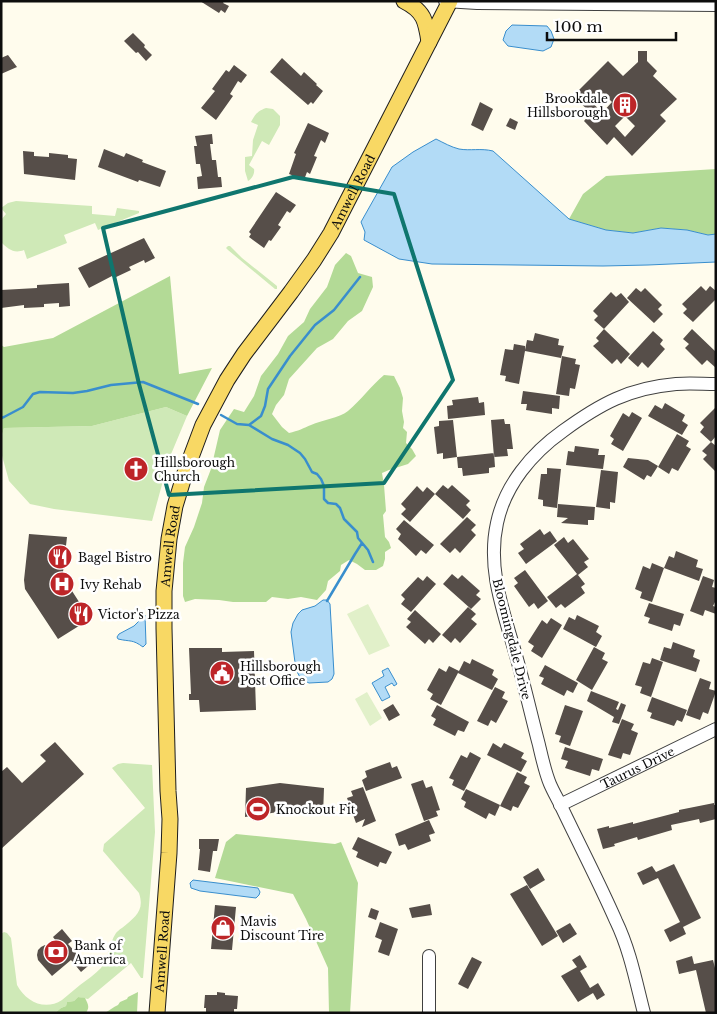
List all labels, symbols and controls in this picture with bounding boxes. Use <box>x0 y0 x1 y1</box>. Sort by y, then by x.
scale bar <box>547 10 676 42</box>
text: 100 m <box>554 17 603 36</box>
place label: Brookdale Hillsborough <box>527 91 608 120</box>
building icon: Brookdale Hillsborough <box>612 92 638 118</box>
street label: Amwell Road <box>326 152 378 232</box>
place label: Hillsborough Church <box>154 455 235 484</box>
church icon: Hillsborough Church <box>123 456 149 482</box>
street label: Amwell Road <box>157 504 182 588</box>
restaurant icon: Bagel Bistro <box>47 544 73 570</box>
place label: Bagel Bistro <box>78 550 152 565</box>
hospital icon: Ivy Rehab <box>49 571 75 597</box>
place label: Ivy Rehab <box>80 577 142 592</box>
street label: Bloomingdale Drive <box>490 577 534 701</box>
restaurant icon: Victor's Pizza <box>68 601 94 627</box>
place label: Victor's Pizza <box>97 607 180 622</box>
place label: Hillsborough Post Office <box>240 659 321 688</box>
public building icon: Hillsborough Post Office <box>209 660 235 686</box>
street label: Taurus Drive <box>598 743 677 792</box>
sports icon: Knockout Fit <box>245 796 271 822</box>
place label: Knockout Fit <box>276 802 356 817</box>
street label: Amwell Road <box>151 910 172 994</box>
place label: Mavis Discount Tire <box>240 914 324 943</box>
shop icon: Mavis Discount Tire <box>210 915 236 941</box>
place label: Bank of America <box>73 938 126 967</box>
bank icon: Bank of America <box>43 939 69 965</box>

